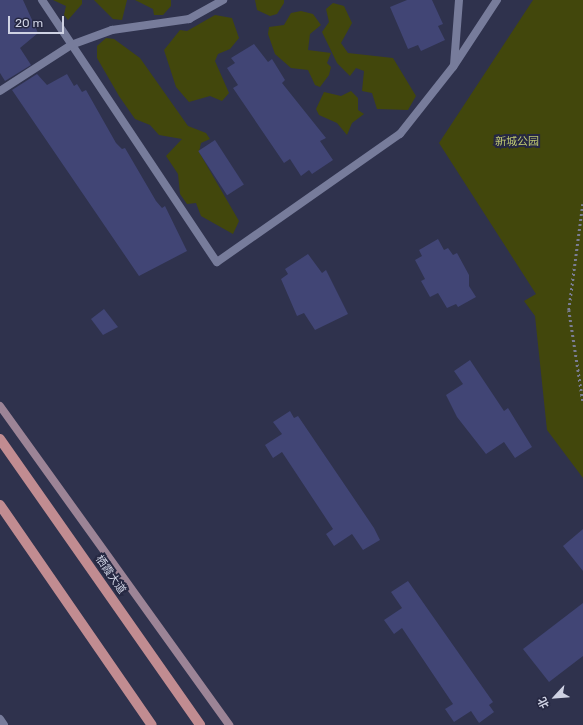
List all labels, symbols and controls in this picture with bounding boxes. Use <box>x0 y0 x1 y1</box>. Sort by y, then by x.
scale bar <box>10 8 66 34</box>
text: 20 m <box>15 16 43 30</box>
park label: 新城公园 <box>495 135 539 149</box>
street label: 栖霞大道 <box>92 553 128 597</box>
north arrow <box>535 677 575 717</box>
text: 北 <box>536 695 552 710</box>

